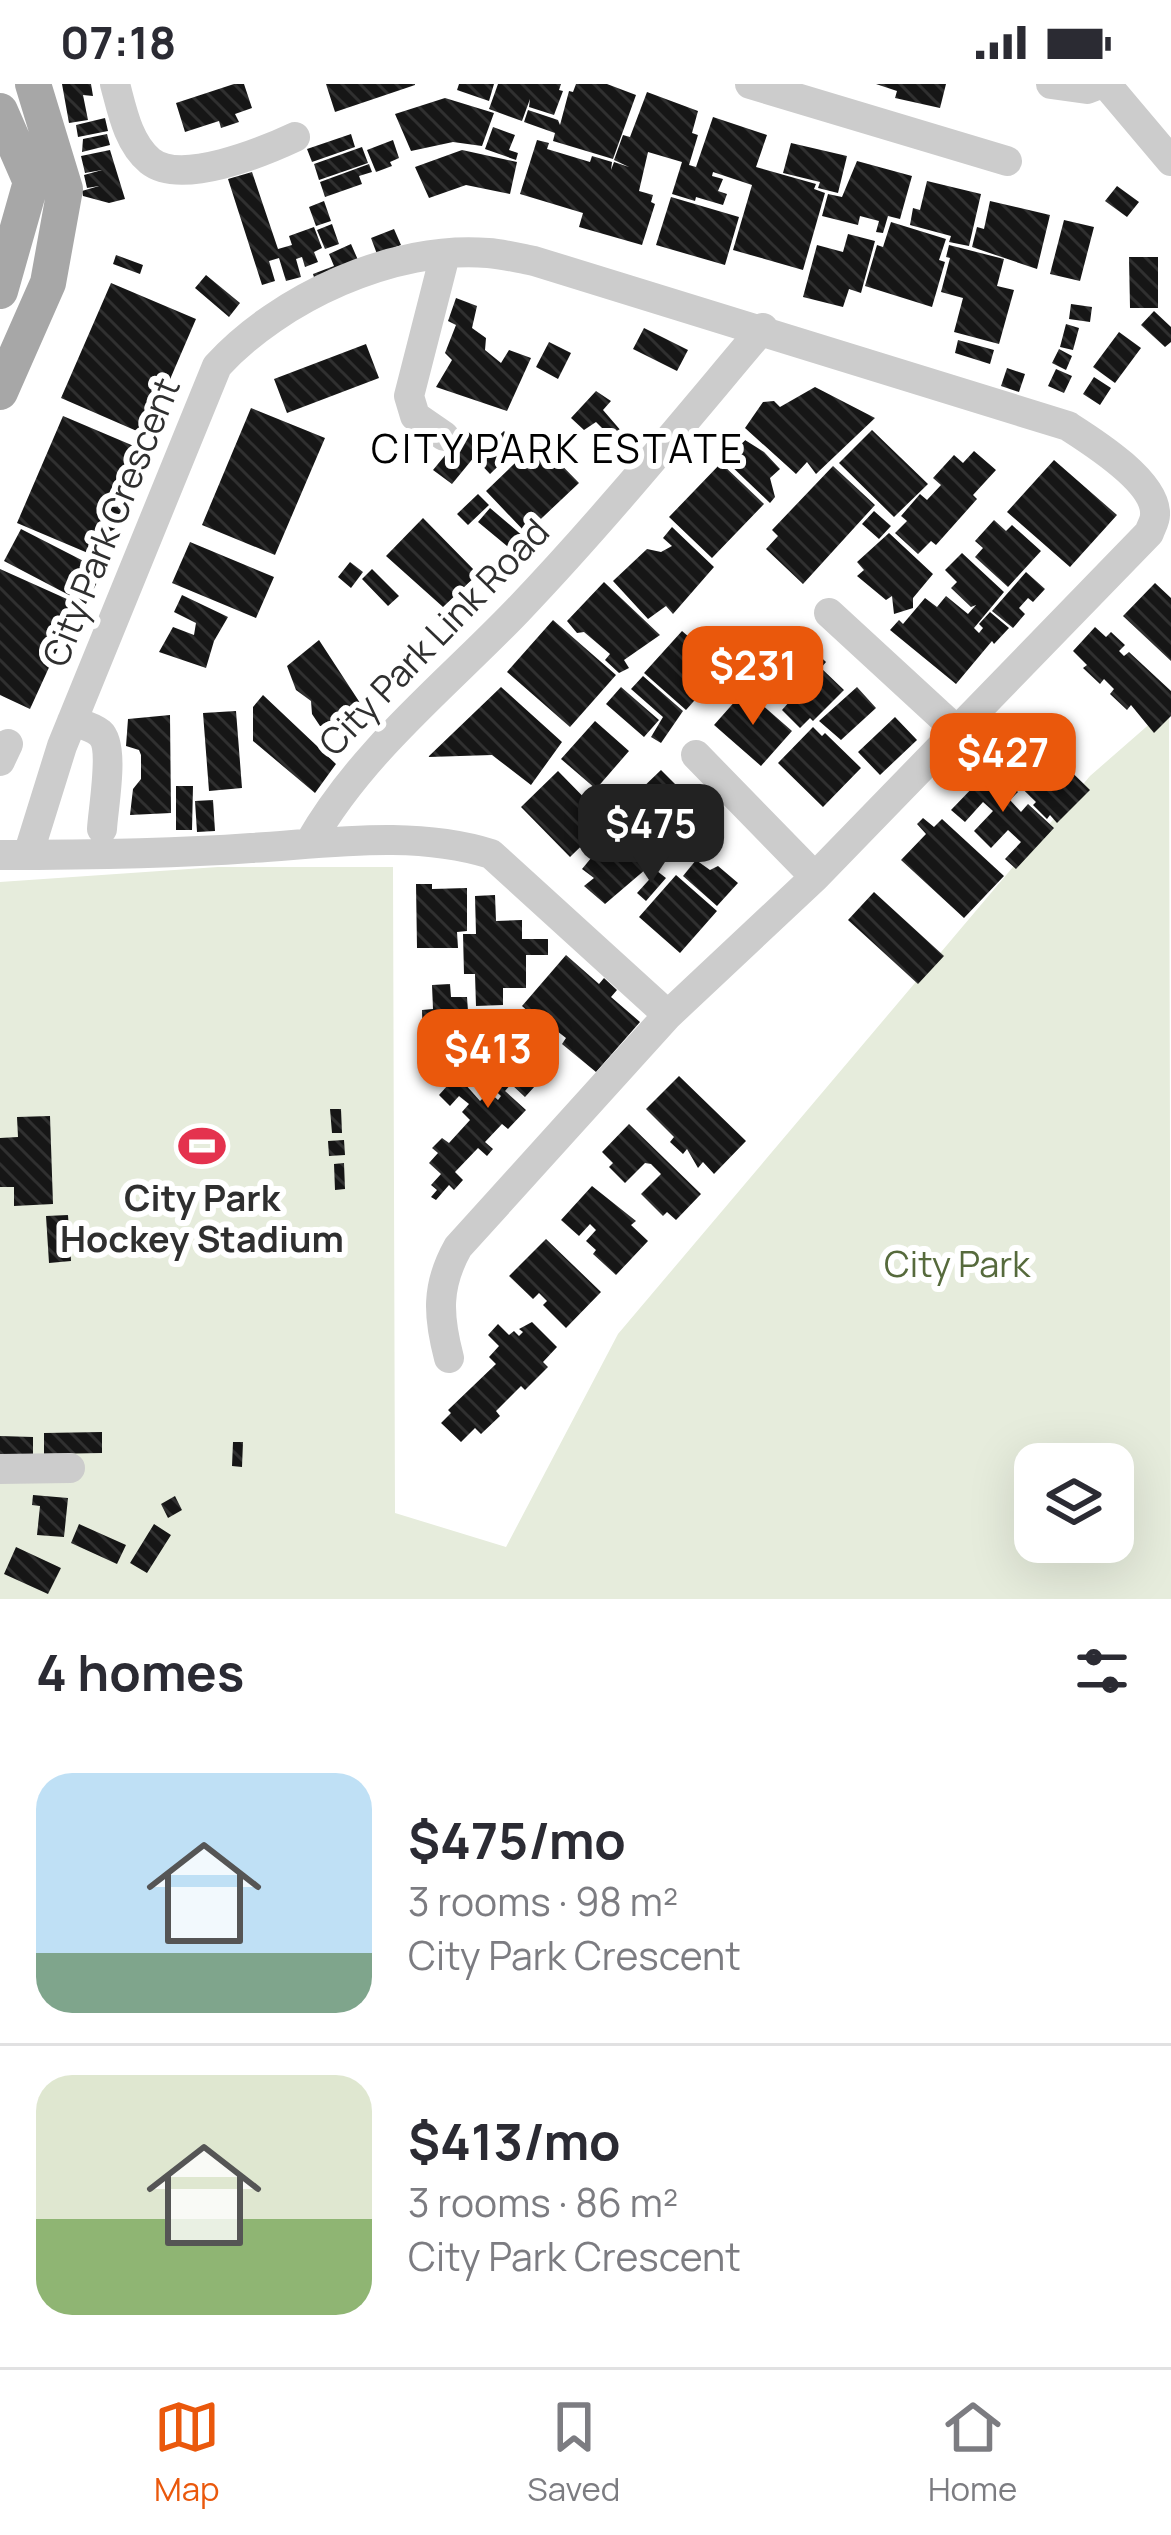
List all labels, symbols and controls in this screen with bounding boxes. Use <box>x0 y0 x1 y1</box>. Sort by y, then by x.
text: 07:18 <box>60 11 176 73</box>
street label: City Park Crescent <box>30 370 191 673</box>
district label: CITY PARK ESTATE <box>371 421 745 475</box>
street label: City Park Link Road <box>308 508 560 766</box>
pin: $231 <box>682 626 824 728</box>
text: $231 <box>709 638 797 692</box>
pin: $427 <box>932 713 1074 815</box>
text: $427 <box>957 725 1049 779</box>
pin: $475 <box>580 784 722 886</box>
text: $475 <box>605 796 697 850</box>
pin: $413 <box>417 1009 559 1111</box>
text: $413 <box>444 1021 532 1075</box>
sports icon: City Park Hockey Stadium <box>177 1121 227 1171</box>
place label: City Park Hockey Stadium <box>60 1173 344 1263</box>
park label: City Park <box>884 1239 1031 1288</box>
map controls <box>1014 1443 1134 1563</box>
button: layers <box>1014 1443 1134 1563</box>
text: 4 homes <box>36 1637 244 1706</box>
icon: filters <box>1069 1638 1135 1704</box>
text: $475/mo <box>408 1805 626 1874</box>
icon: home <box>132 1821 276 1965</box>
text: 3 rooms · 98 m² <box>408 1874 678 1928</box>
text: City Park Crescent <box>408 1928 741 1982</box>
text: $413/mo <box>408 2106 621 2175</box>
icon: home <box>132 2123 276 2267</box>
text: 3 rooms · 86 m² <box>408 2175 678 2229</box>
text: City Park Crescent <box>408 2229 741 2283</box>
tab: Map <box>154 2394 220 2511</box>
tab: Saved <box>527 2394 620 2511</box>
tab: Home <box>928 2394 1017 2511</box>

